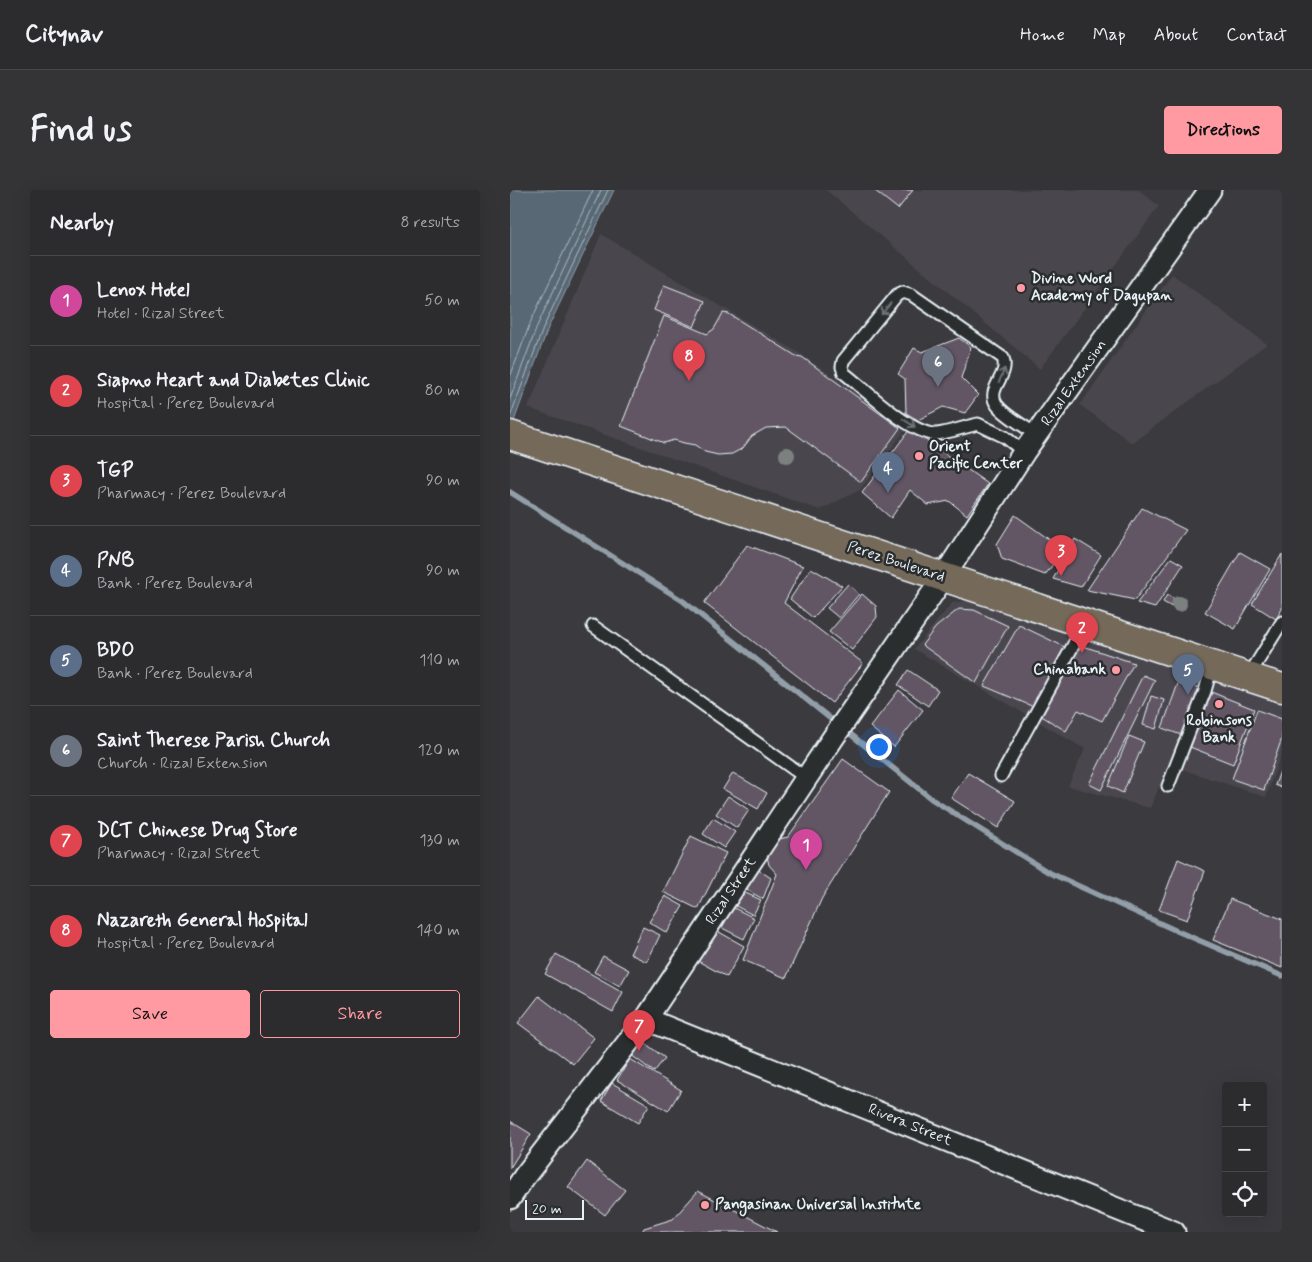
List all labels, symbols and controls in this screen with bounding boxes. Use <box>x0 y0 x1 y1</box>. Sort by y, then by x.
text: Citynav <box>25 19 103 50</box>
text: Home <box>1020 23 1065 47</box>
text: Map <box>1093 23 1126 47</box>
text: About <box>1154 23 1198 47</box>
text: Contact <box>1226 23 1287 47</box>
button: Directions <box>1164 106 1282 154</box>
text: Find us <box>30 107 132 153</box>
text: Nearby <box>50 209 114 237</box>
text: 8 results <box>400 212 460 233</box>
place label: Divine Word Academy of Dagupan <box>1031 269 1172 307</box>
text: Lenox Hotel <box>97 278 190 303</box>
marker: Divine Word Academy of Dagupan <box>1015 282 1027 294</box>
text: 1 <box>62 290 70 311</box>
text: 50 m <box>424 290 460 311</box>
one-way arrow <box>880 302 891 315</box>
text: Hotel · Rizal Street <box>97 303 225 324</box>
street label: Rizal Extension <box>1037 336 1111 430</box>
pin: 8 <box>673 340 705 381</box>
pin: 6 <box>922 346 954 387</box>
text: Siapno Heart and Diabetes Clinic <box>97 368 370 393</box>
one-way arrow <box>998 368 1007 383</box>
text: 2 <box>62 380 70 401</box>
text: 80 m <box>425 380 460 401</box>
text: Hospital · Perez Boulevard <box>97 393 275 414</box>
one-way arrow <box>902 418 916 429</box>
place label: Orient Pacific Center <box>929 437 1023 474</box>
marker: Orient Pacific Center <box>913 450 925 462</box>
pin: 4 <box>872 452 904 493</box>
text: TGP <box>97 458 133 483</box>
text: 3 <box>62 470 70 491</box>
text: 90 m <box>426 470 460 491</box>
text: Pharmacy · Perez Boulevard <box>97 483 286 504</box>
pin: 3 <box>1045 535 1077 576</box>
street label: Perez Boulevard <box>845 537 947 587</box>
text: PNB <box>97 548 134 573</box>
text: 4 <box>61 560 71 581</box>
text: 90 m <box>426 560 460 581</box>
text: Bank · Perez Boulevard <box>97 573 253 594</box>
pin: 2 <box>1066 612 1098 653</box>
text: BDO <box>97 638 134 663</box>
text: 5 <box>61 650 71 671</box>
text: 110 m <box>419 650 460 671</box>
pin: 5 <box>1172 654 1204 695</box>
place label: Chinabank <box>1033 660 1107 680</box>
text: Bank · Perez Boulevard <box>97 663 253 684</box>
marker: Chinabank <box>1110 664 1122 676</box>
marker: Robinsons Bank <box>1213 698 1225 710</box>
place label: Robinsons Bank <box>1186 711 1252 748</box>
text: Saint Therese Parish Church <box>97 728 330 753</box>
your location <box>866 734 892 760</box>
text: 6 <box>62 740 70 761</box>
text: 120 m <box>418 740 460 761</box>
text: Church · Rizal Extension <box>97 753 268 774</box>
text: DCT Chinese Drug Store <box>97 818 298 843</box>
pin: 1 <box>790 829 822 870</box>
text: 7 <box>61 830 71 851</box>
text: 130 m <box>419 830 460 851</box>
text: Pharmacy · Rizal Street <box>97 843 261 864</box>
street label: Rizal Street <box>701 853 761 929</box>
text: Nazareth General Hospital <box>97 908 308 933</box>
text: 8 <box>61 920 71 941</box>
text: 140 m <box>416 920 460 941</box>
text: Hospital · Perez Boulevard <box>97 933 275 954</box>
button: Save <box>50 990 250 1038</box>
button: Share <box>260 990 460 1038</box>
pin: 7 <box>623 1010 655 1051</box>
map controls <box>1222 1082 1267 1217</box>
button: + <box>1222 1082 1267 1127</box>
street label: Rivera Street <box>865 1099 955 1151</box>
button: − <box>1222 1127 1267 1172</box>
button: locate <box>1222 1172 1267 1217</box>
place label: Pangasinan Universal Institute <box>715 1195 922 1217</box>
scale bar <box>525 1197 584 1220</box>
marker: Pangasinan Universal Institute <box>699 1199 711 1211</box>
text: 20 m <box>532 1200 562 1218</box>

